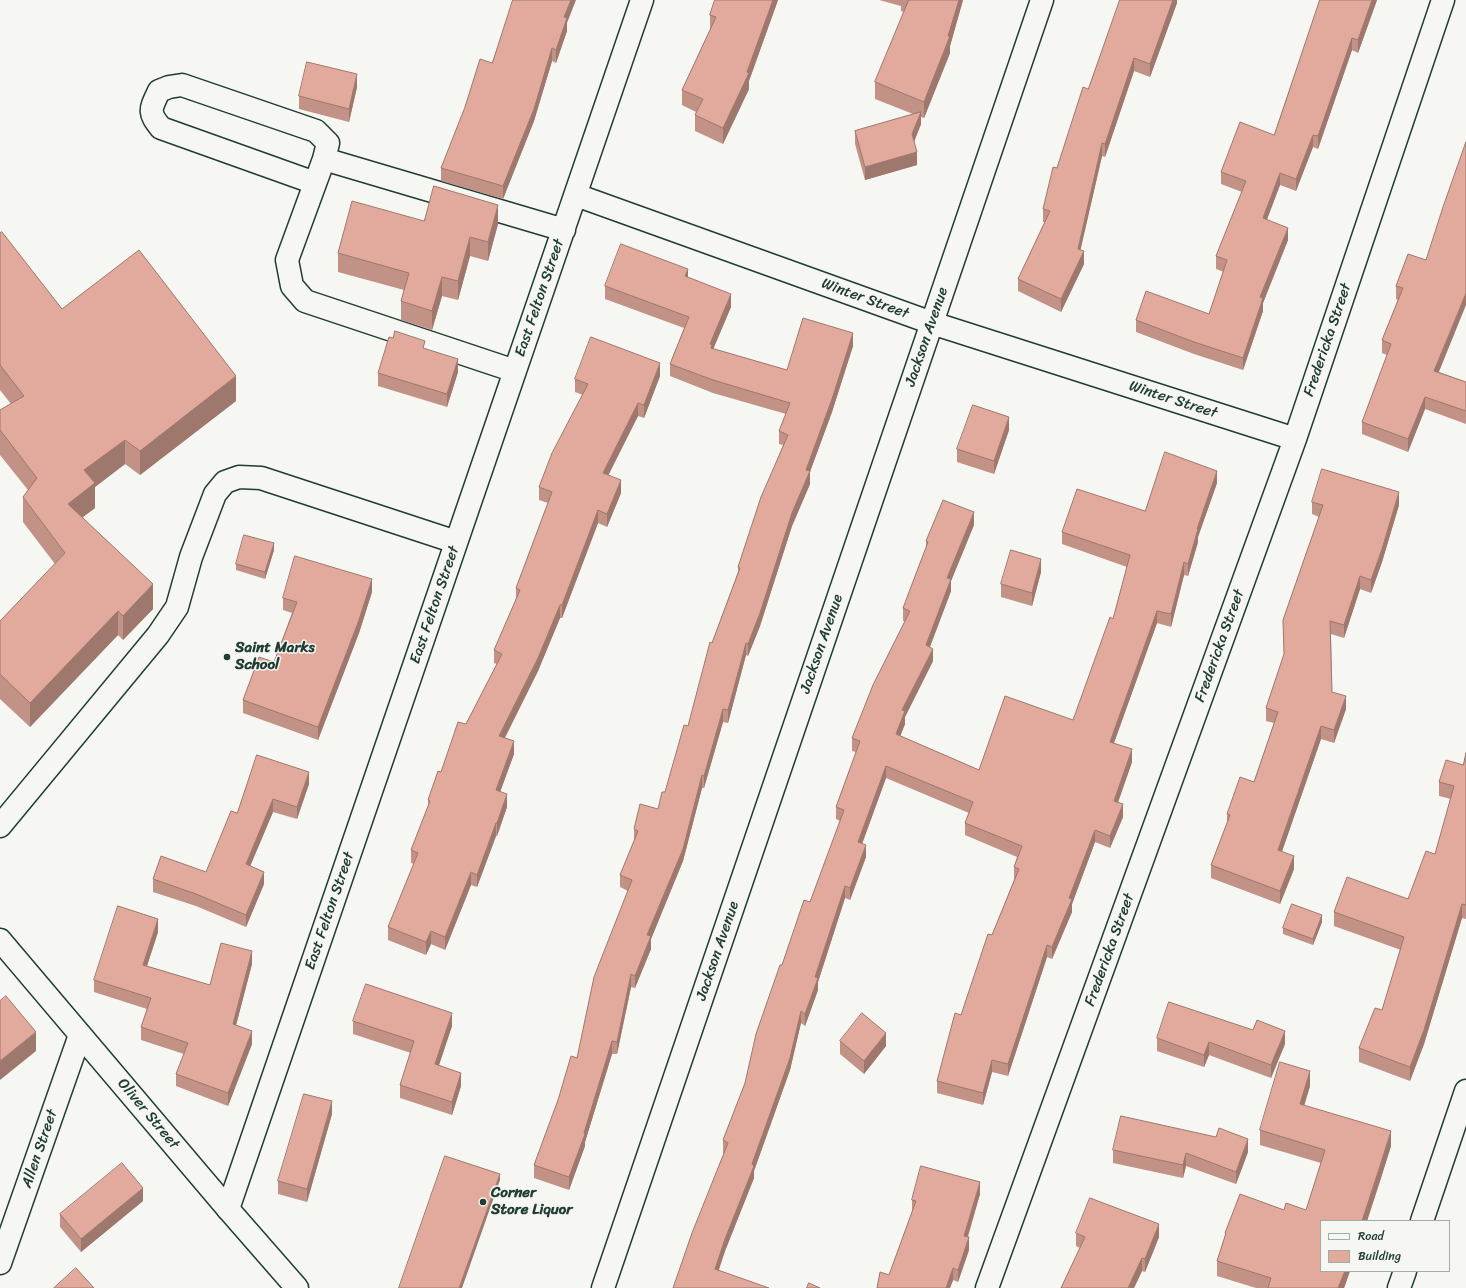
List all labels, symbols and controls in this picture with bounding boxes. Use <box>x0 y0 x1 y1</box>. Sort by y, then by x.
street label: East Felton Street <box>511 237 569 359</box>
street label: Winter Street <box>819 275 911 323</box>
street label: Fredericka Street <box>1300 281 1356 399</box>
street label: Jackson Avenue <box>902 285 952 389</box>
street label: Winter Street <box>1127 377 1219 423</box>
street label: East Felton Street <box>406 544 464 666</box>
street label: Fredericka Street <box>1191 587 1249 705</box>
street label: Jackson Avenue <box>797 592 847 696</box>
place label: Saint Marks School <box>235 639 315 674</box>
marker: Saint Marks School <box>222 652 232 662</box>
street label: East Felton Street <box>301 850 359 972</box>
street label: Fredericka Street <box>1081 891 1139 1009</box>
street label: Jackson Avenue <box>693 899 743 1003</box>
street label: Oliver Street <box>113 1075 183 1153</box>
street label: Allen Street <box>18 1107 62 1191</box>
place label: Corner Store Liquor <box>491 1184 572 1219</box>
marker: Corner Store Liquor <box>478 1197 488 1207</box>
legend <box>1320 1220 1450 1272</box>
text: Road <box>1358 1225 1384 1247</box>
text: Building <box>1358 1245 1401 1267</box>

